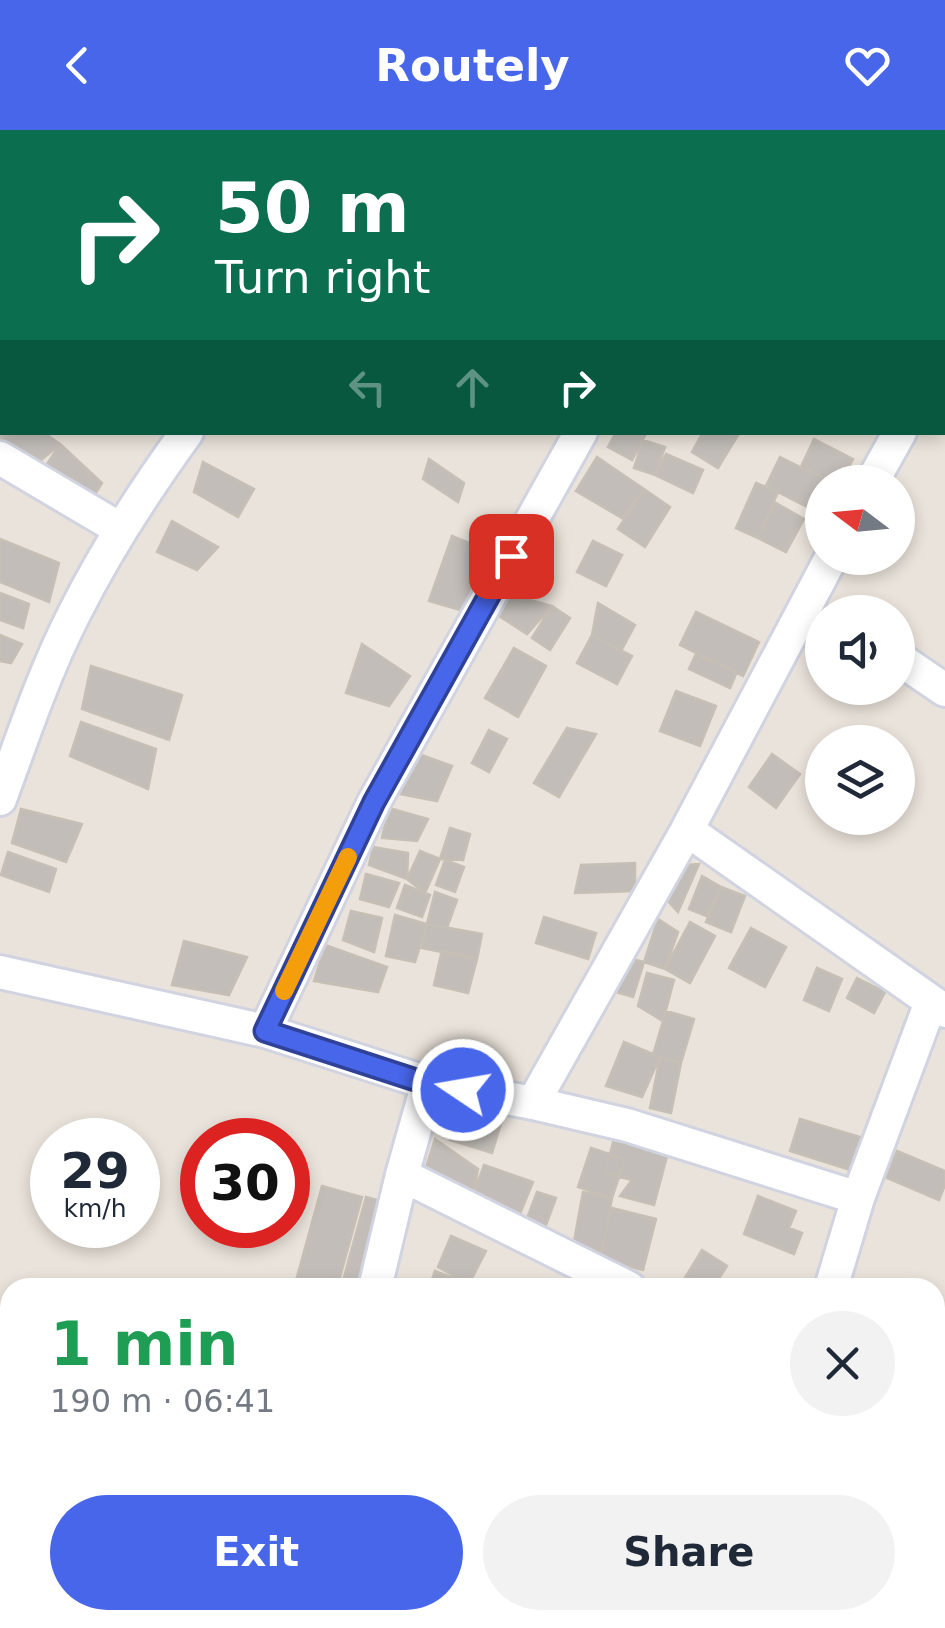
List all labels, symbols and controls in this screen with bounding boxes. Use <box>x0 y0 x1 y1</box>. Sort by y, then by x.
icon: back <box>50 38 105 93</box>
icon: heart <box>840 38 895 93</box>
text: Routely <box>375 39 570 92</box>
text: 50 m <box>215 167 410 249</box>
icon: right <box>50 170 180 300</box>
text: Turn right <box>215 251 430 304</box>
icon: left <box>340 360 395 415</box>
icon: ahead <box>445 360 500 415</box>
icon: right <box>550 360 605 415</box>
north arrow <box>805 465 915 575</box>
map controls <box>805 465 915 835</box>
pin <box>469 514 554 599</box>
icon: arrive <box>484 529 539 584</box>
button: sound <box>805 595 915 705</box>
button: layers <box>805 725 915 835</box>
position arrow <box>411 1038 515 1142</box>
speed limit sign: 30 <box>180 1118 310 1248</box>
text: 29 <box>60 1142 130 1200</box>
text: km/h <box>63 1194 127 1223</box>
text: 1 min <box>50 1309 238 1379</box>
button: close <box>790 1311 895 1416</box>
text: 190 m · 06:41 <box>50 1382 275 1420</box>
button: Exit <box>50 1495 463 1610</box>
button: Share <box>483 1495 895 1610</box>

